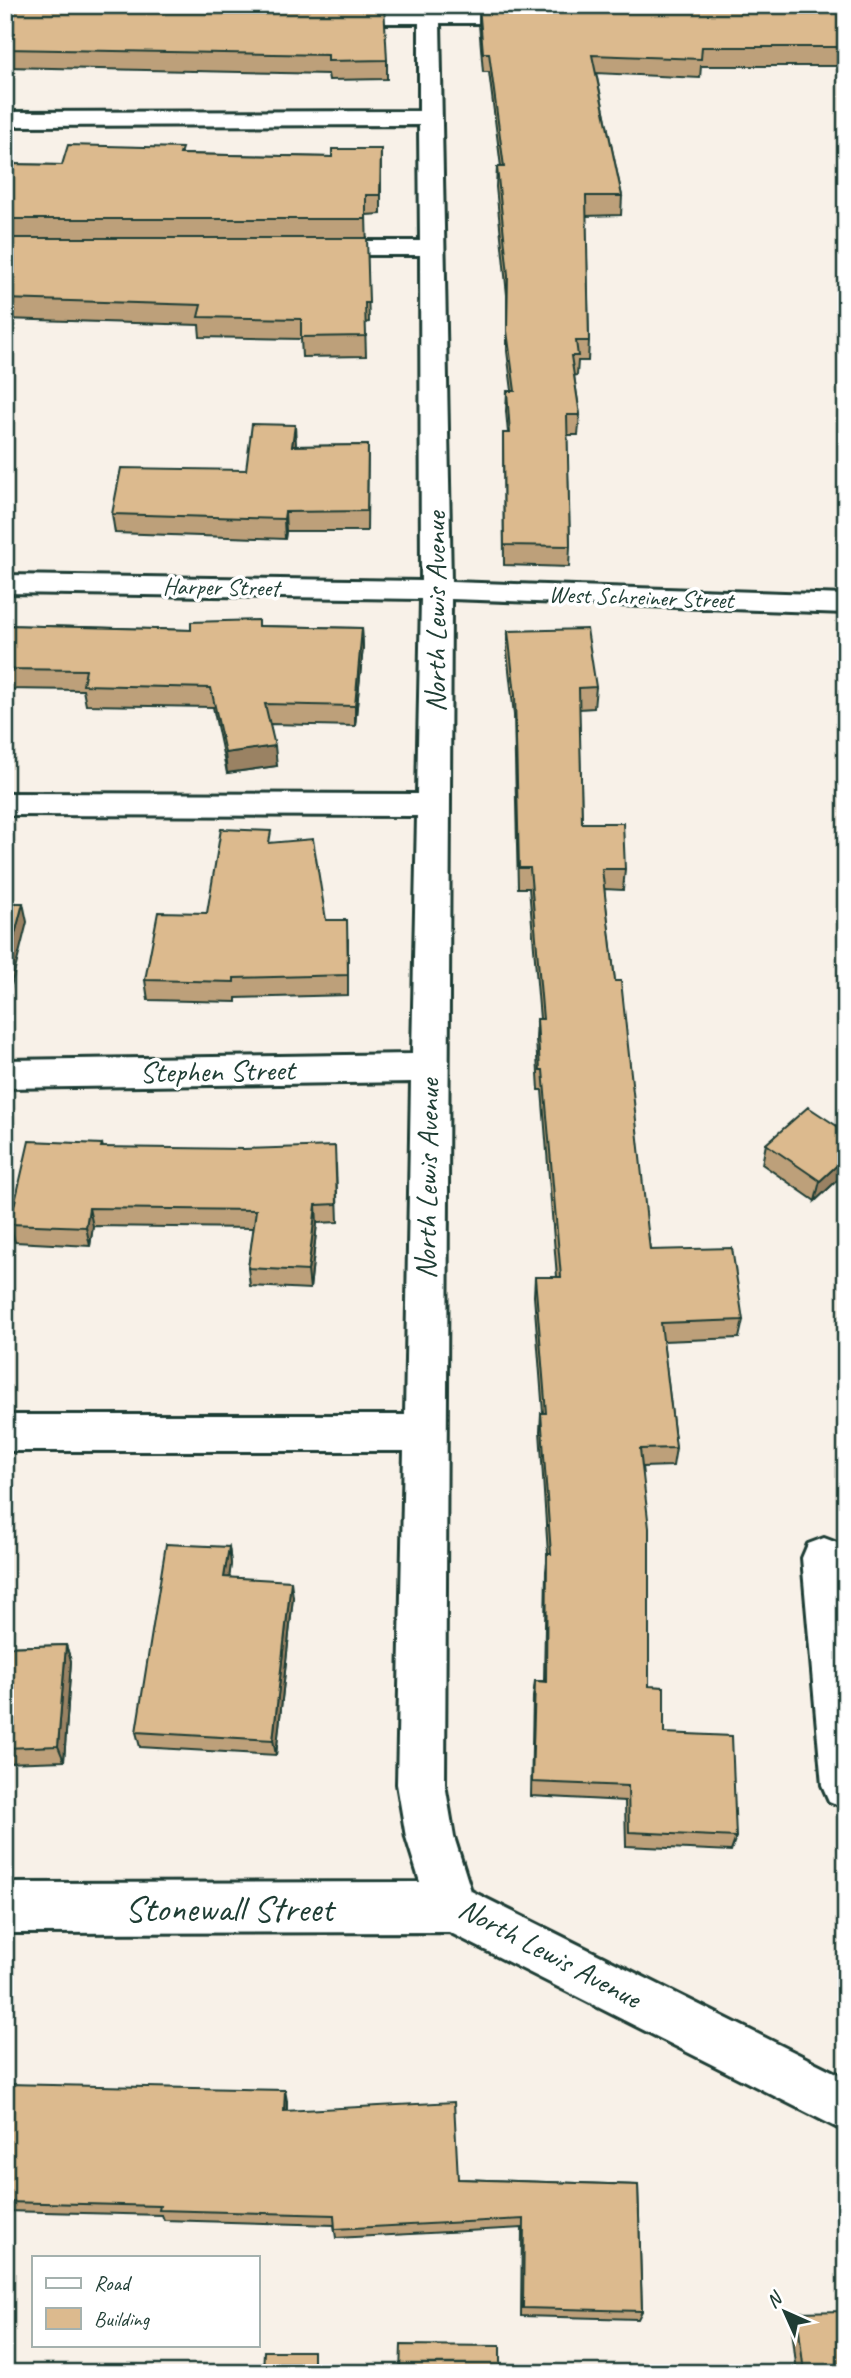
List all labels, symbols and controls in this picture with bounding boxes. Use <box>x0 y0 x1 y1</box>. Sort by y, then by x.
street label: North Lewis Avenue <box>416 510 454 712</box>
street label: Harper Street <box>163 571 282 603</box>
street label: West Schreiner Street <box>548 579 736 615</box>
street label: Stephen Street <box>139 1051 298 1091</box>
street label: North Lewis Avenue <box>406 1076 448 1280</box>
street label: Stonewall Street <box>125 1885 337 1932</box>
street label: North Lewis Avenue <box>453 1889 649 2018</box>
legend <box>32 2256 259 2346</box>
text: Road <box>94 2270 133 2296</box>
north arrow <box>750 2276 820 2346</box>
text: N <box>761 2286 789 2313</box>
text: Building <box>94 2306 151 2332</box>

